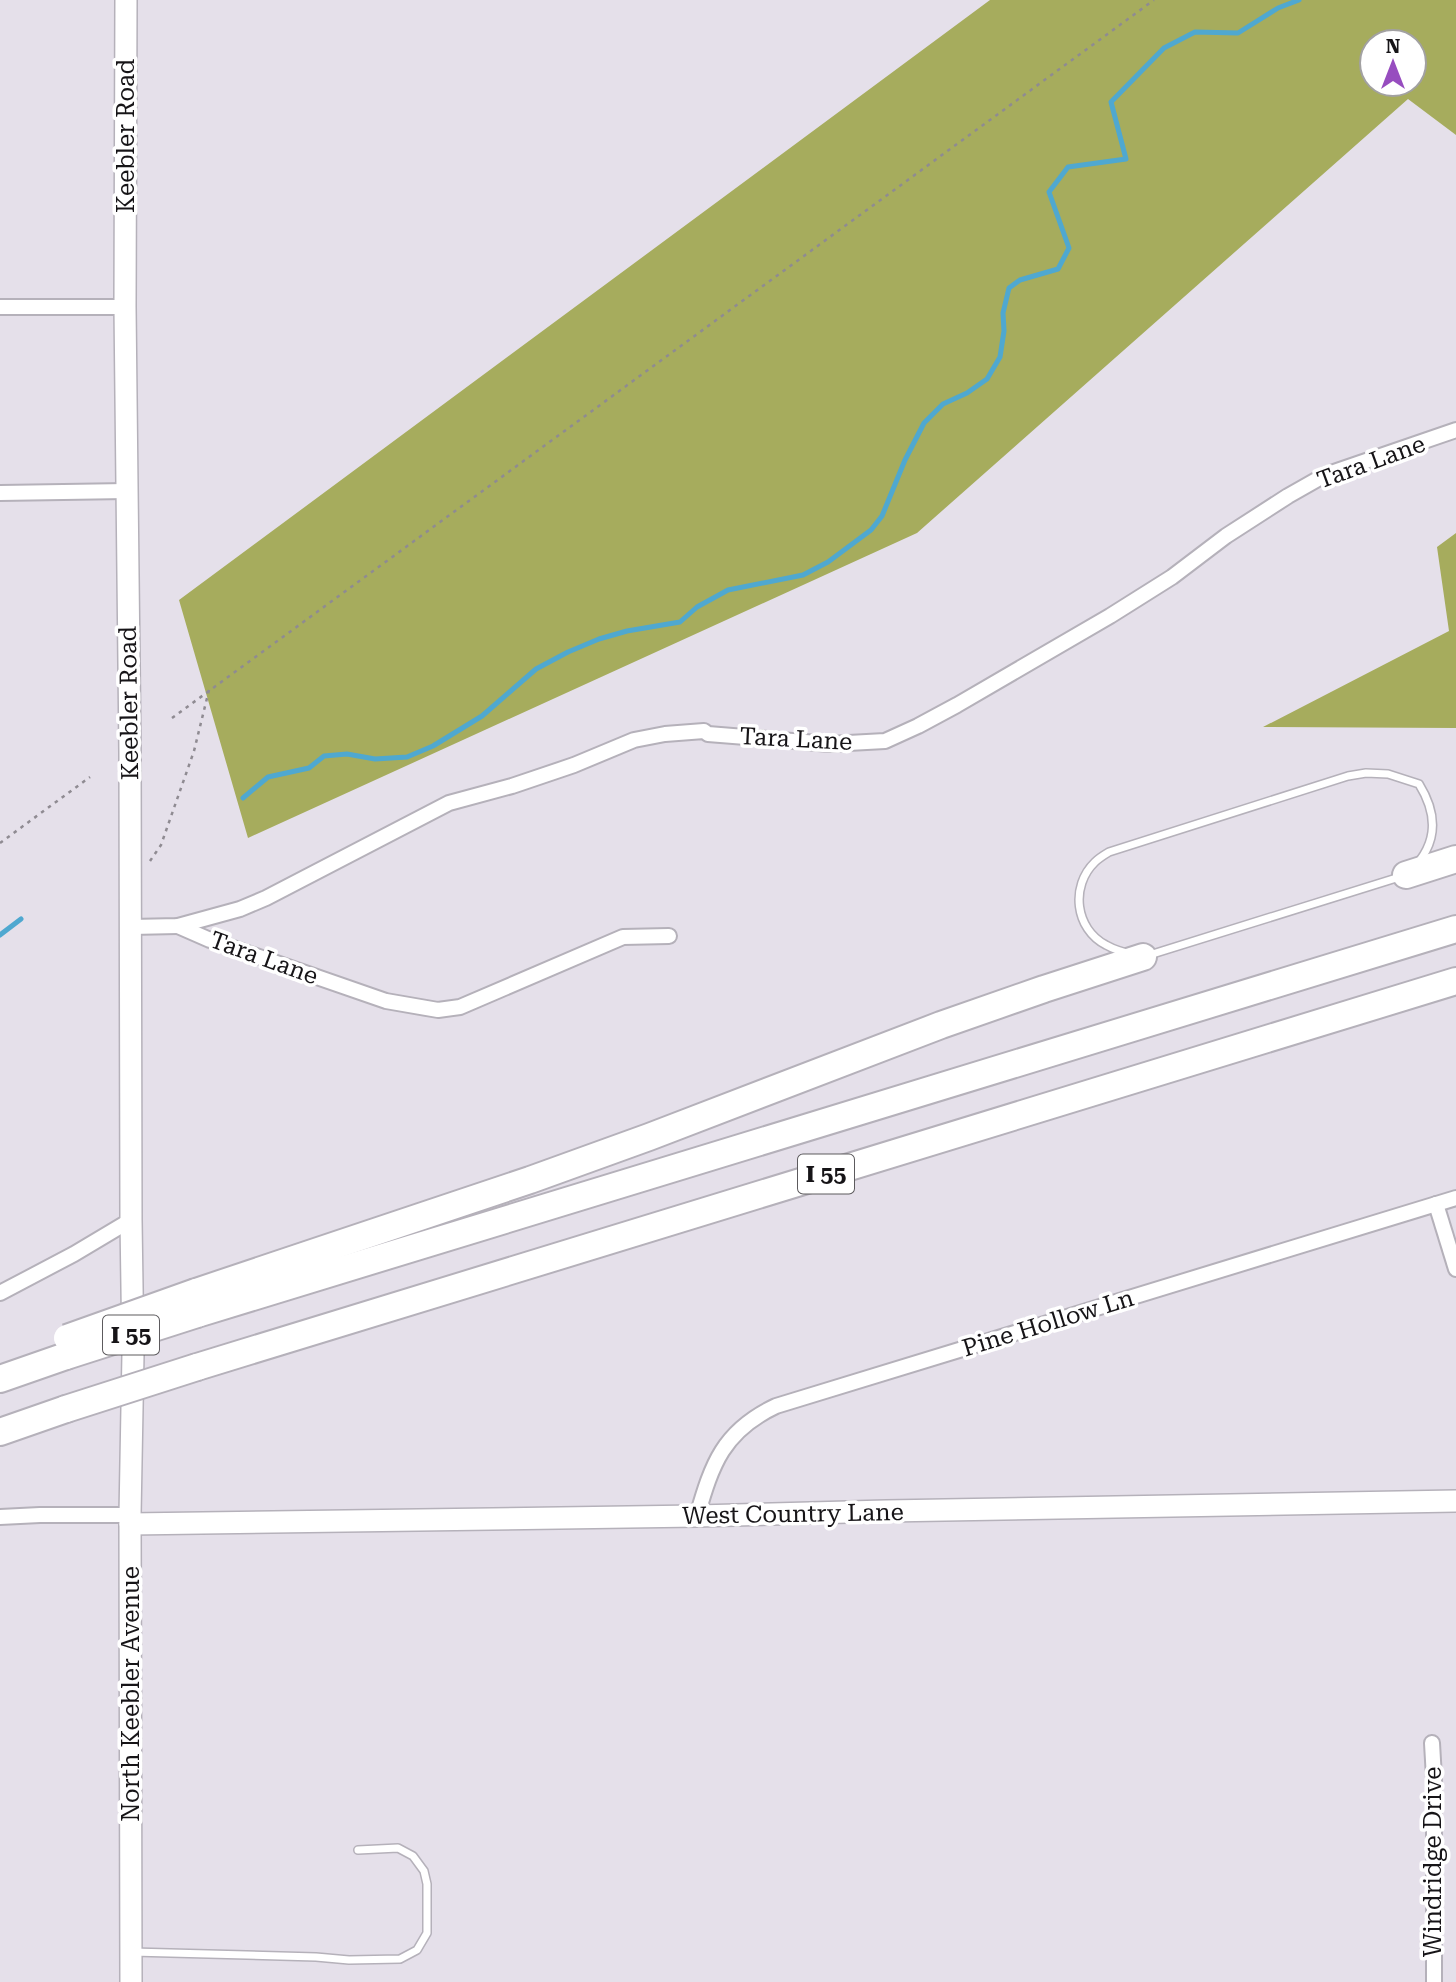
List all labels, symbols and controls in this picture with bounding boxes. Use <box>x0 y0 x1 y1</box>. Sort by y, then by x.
north arrow <box>1358 28 1428 98</box>
text: N <box>1386 35 1401 58</box>
street label: Keebler Road <box>112 59 140 213</box>
street label: Tara Lane <box>1313 430 1429 494</box>
street label: Keebler Road <box>114 626 144 780</box>
street label: Tara Lane <box>739 722 853 756</box>
street label: Tara Lane <box>206 926 322 990</box>
road number: I 55 <box>798 1154 854 1194</box>
street label: Pine Hollow Ln <box>959 1284 1137 1362</box>
road number: I 55 <box>103 1316 159 1354</box>
street label: West Country Lane <box>682 1498 904 1530</box>
street label: North Keebler Avenue <box>117 1566 145 1822</box>
street label: Windridge Drive <box>1419 1767 1447 1957</box>

